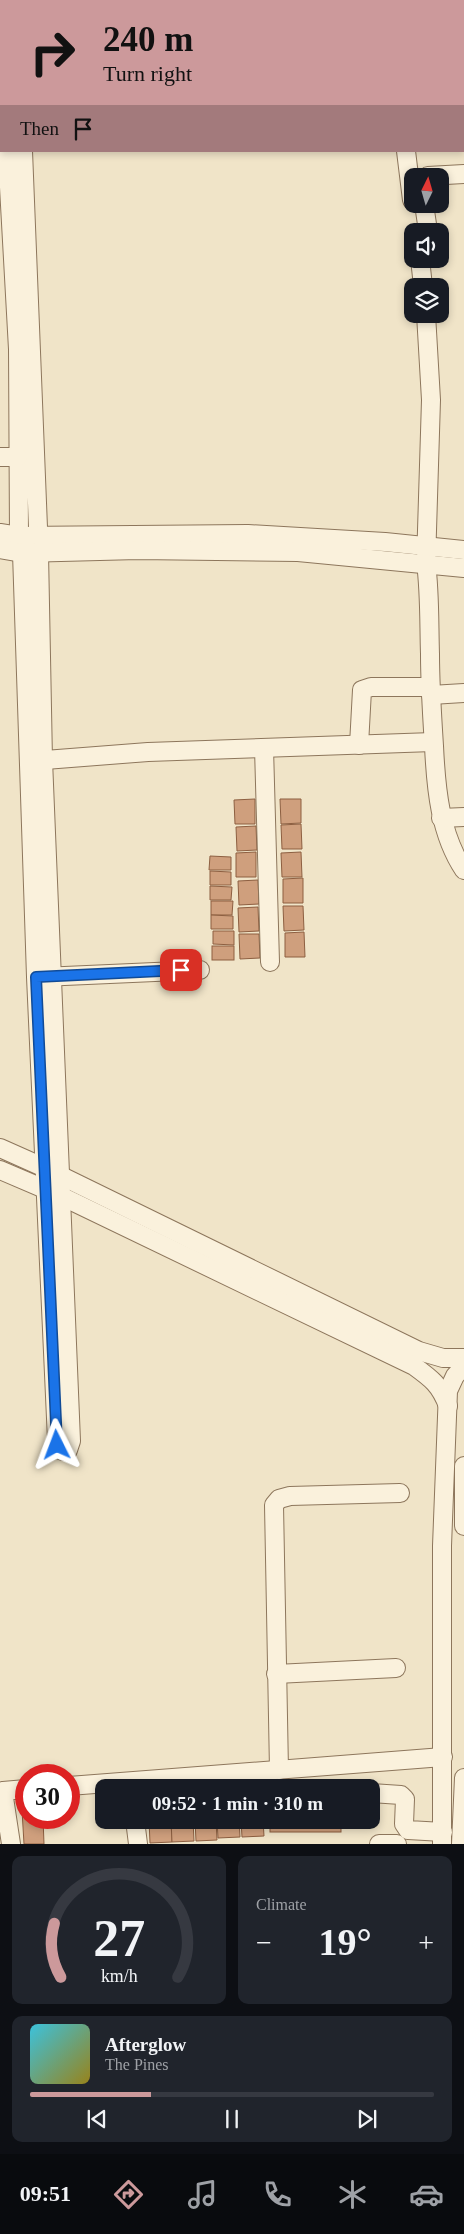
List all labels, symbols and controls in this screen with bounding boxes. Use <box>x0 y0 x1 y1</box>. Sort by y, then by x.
icon: right <box>20 20 85 85</box>
text: 240 m <box>103 20 193 59</box>
text: Turn right <box>103 61 192 86</box>
icon: arrive <box>69 115 97 143</box>
text: Then <box>20 118 59 139</box>
north arrow <box>404 168 449 212</box>
map controls <box>404 168 449 323</box>
button: sound <box>404 223 449 268</box>
button: layers <box>404 278 449 323</box>
pin <box>160 949 202 991</box>
icon: arrive <box>167 956 195 984</box>
position arrow <box>30 1418 82 1470</box>
speed limit sign: 30 <box>15 1764 80 1829</box>
text: 09:52 · 1 min · 310 m <box>152 1793 323 1814</box>
text: Climate <box>256 1896 307 1913</box>
text: 27 <box>93 1910 145 1967</box>
text: 19° <box>318 1921 372 1963</box>
text: − <box>256 1927 272 1958</box>
text: + <box>418 1927 434 1958</box>
text: km/h <box>101 1966 137 1986</box>
text: Afterglow <box>105 2034 186 2055</box>
text: The Pines <box>105 2056 169 2073</box>
icon: previous <box>83 2105 111 2133</box>
icon: pause <box>218 2105 246 2133</box>
icon: next <box>353 2105 381 2133</box>
icon: directions <box>111 2177 146 2212</box>
icon: music <box>185 2177 220 2212</box>
icon: phone <box>260 2177 295 2212</box>
icon: climate <box>335 2177 370 2212</box>
icon: car <box>409 2177 444 2212</box>
text: 09:51 <box>20 2181 71 2206</box>

